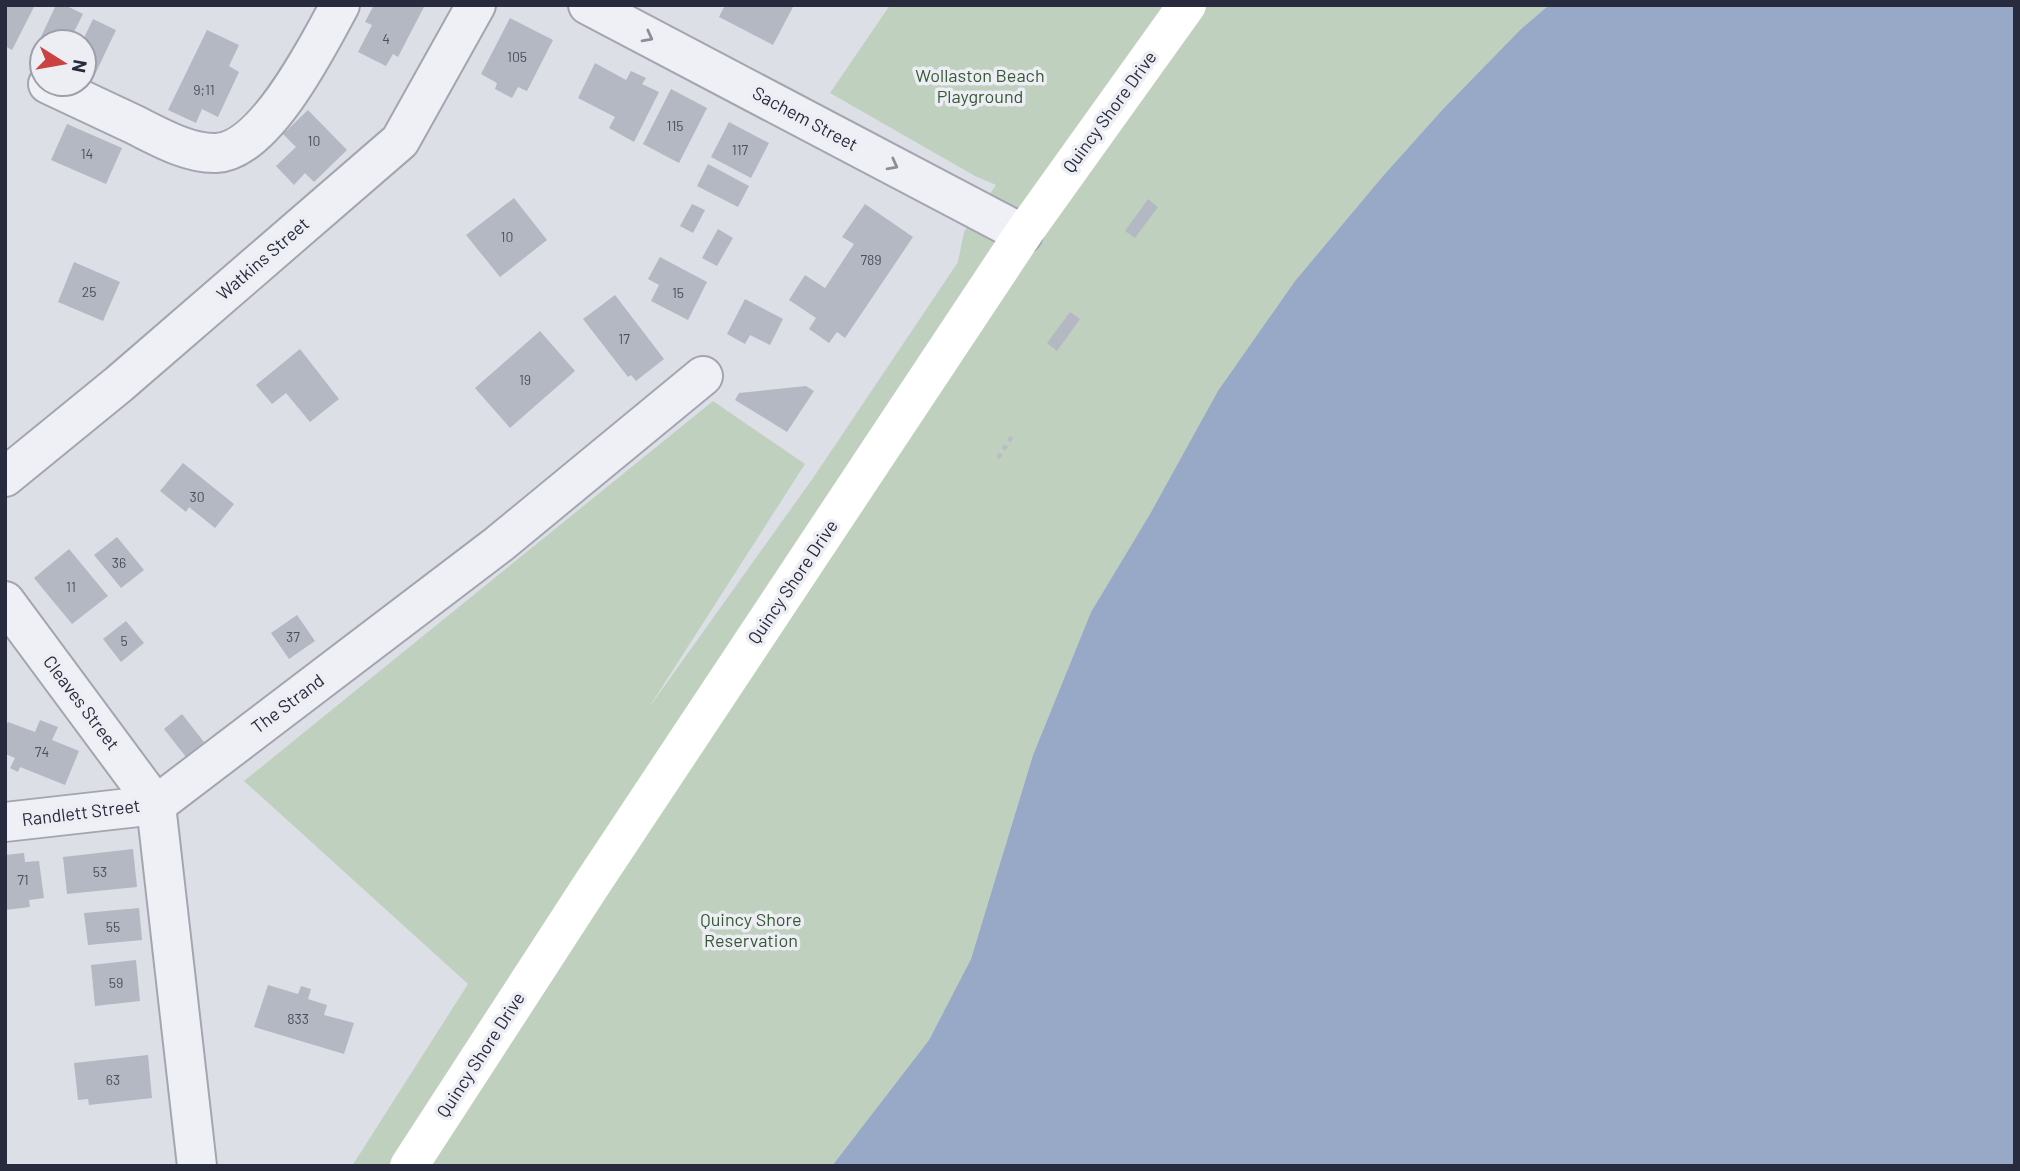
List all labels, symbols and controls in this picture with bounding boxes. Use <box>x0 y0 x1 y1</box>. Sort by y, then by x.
north arrow <box>28 28 98 98</box>
one-way arrow <box>641 29 653 42</box>
house number: 4 <box>382 30 390 47</box>
street label: Quincy Shore Drive <box>1058 46 1161 177</box>
house number: 105 <box>507 48 527 65</box>
text: N <box>68 58 93 75</box>
park label: Wollaston Beach Playground <box>915 64 1045 107</box>
house number: 9;11 <box>193 81 215 98</box>
street label: Sachem Street <box>749 81 862 155</box>
house number: 115 <box>666 117 684 134</box>
house number: 10 <box>308 132 320 149</box>
house number: 117 <box>732 141 749 158</box>
house number: 14 <box>81 145 93 162</box>
one-way arrow <box>886 157 898 171</box>
street label: Watkins Street <box>212 212 313 304</box>
house number: 10 <box>501 228 513 245</box>
house number: 789 <box>860 251 882 268</box>
house number: 25 <box>82 283 96 300</box>
house number: 15 <box>672 284 684 301</box>
house number: 17 <box>618 330 630 347</box>
house number: 19 <box>519 371 531 388</box>
house number: 30 <box>189 488 205 505</box>
street label: Quincy Shore Drive <box>743 515 842 648</box>
house number: 36 <box>112 554 126 571</box>
house number: 11 <box>66 578 76 595</box>
house number: 37 <box>286 628 300 645</box>
house number: 5 <box>120 632 128 649</box>
street label: Cleaves Street <box>39 651 125 754</box>
street label: The Strand <box>247 669 328 738</box>
house number: 74 <box>35 743 49 760</box>
street label: Randlett Street <box>20 794 141 830</box>
house number: 53 <box>93 863 107 880</box>
house number: 71 <box>17 871 29 888</box>
park label: Quincy Shore Reservation <box>700 908 802 951</box>
house number: 55 <box>106 918 120 935</box>
house number: 59 <box>109 974 123 991</box>
street label: Quincy Shore Drive <box>431 988 529 1121</box>
house number: 833 <box>287 1010 309 1027</box>
house number: 63 <box>106 1071 120 1088</box>

